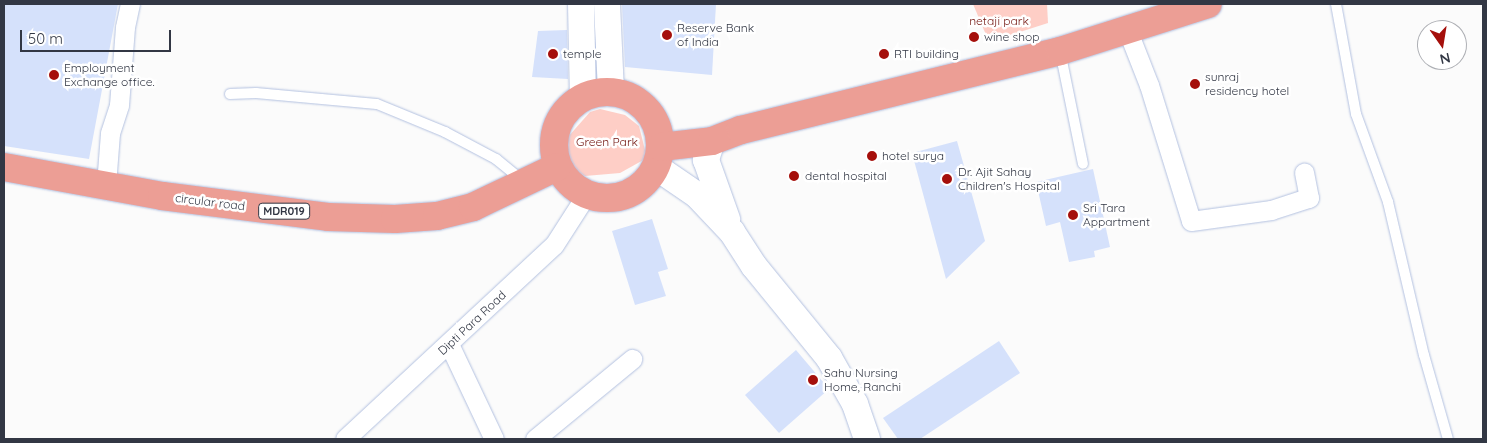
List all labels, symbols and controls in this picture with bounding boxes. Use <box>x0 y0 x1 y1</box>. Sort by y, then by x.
park label: netaji park <box>969 14 1029 28</box>
scale bar <box>22 20 174 52</box>
north arrow <box>1417 20 1467 70</box>
place label: Reserve Bank of India <box>677 21 754 49</box>
text: 50 m <box>28 29 63 48</box>
marker: Reserve Bank of India <box>661 29 673 41</box>
place label: wine shop <box>984 30 1040 44</box>
marker: wine shop <box>968 31 980 43</box>
place label: temple <box>563 47 601 61</box>
place label: RTI building <box>894 47 959 61</box>
marker: temple <box>547 48 559 60</box>
marker: RTI building <box>878 48 890 60</box>
text: N <box>1438 49 1452 69</box>
place label: Employment Exchange office. <box>64 61 155 89</box>
marker: Employment Exchange office. <box>48 69 60 81</box>
place label: sunraj residency hotel <box>1205 70 1289 98</box>
marker: sunraj residency hotel <box>1189 78 1201 90</box>
park label: Green Park <box>576 135 638 149</box>
place label: hotel surya <box>882 149 944 163</box>
marker: hotel surya <box>866 150 878 162</box>
place label: Dr. Ajit Sahay Children's Hospital <box>958 165 1060 193</box>
marker: dental hospital <box>787 169 801 183</box>
place label: dental hospital <box>805 169 887 183</box>
marker: Dr. Ajit Sahay Children's Hospital <box>940 172 954 186</box>
street label: circular road <box>174 191 246 213</box>
place label: Sri Tara Appartment <box>1083 201 1150 229</box>
road number: MDR019 <box>258 202 310 220</box>
marker: Sri Tara Appartment <box>1067 209 1079 221</box>
street label: Dipti Para Road <box>435 288 509 358</box>
place label: Sahu Nursing Home, Ranchi <box>824 366 901 394</box>
marker: Sahu Nursing Home, Ranchi <box>806 373 820 387</box>

